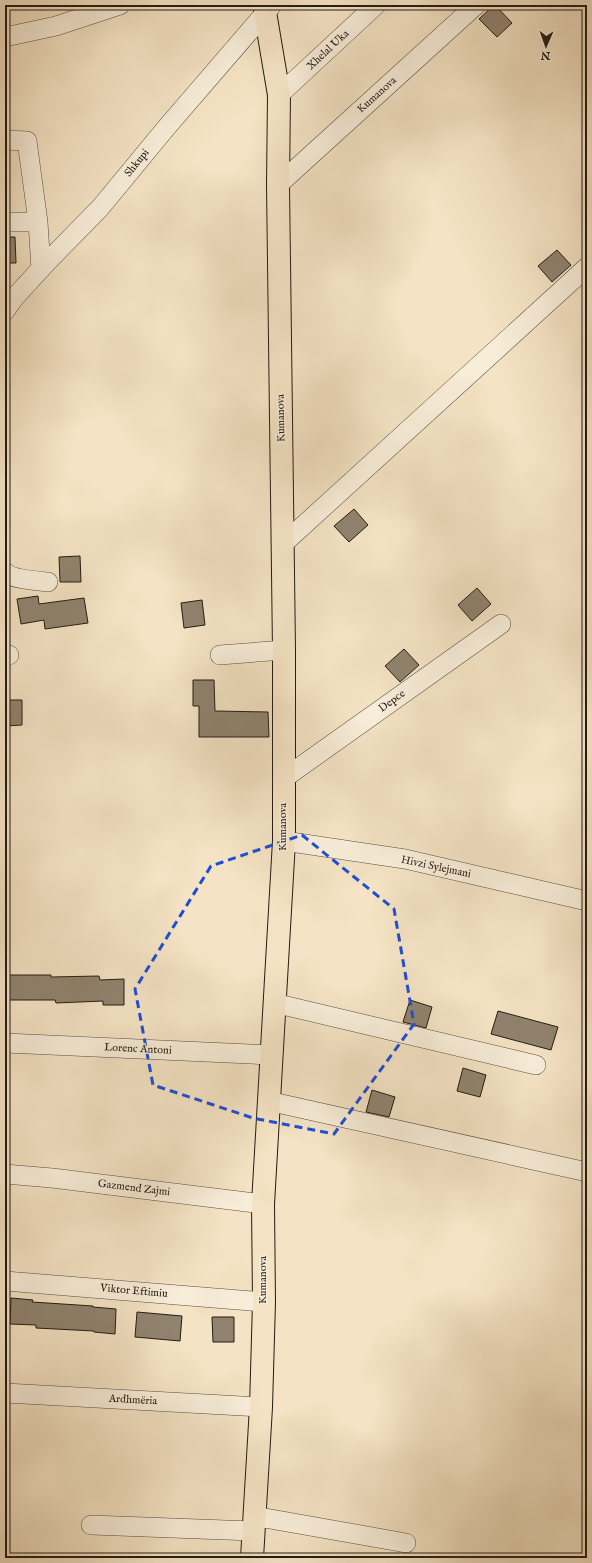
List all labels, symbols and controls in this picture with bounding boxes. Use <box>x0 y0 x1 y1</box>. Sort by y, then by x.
north arrow <box>526 26 566 66</box>
street label: Xhelal Uka <box>304 27 352 73</box>
text: N <box>540 48 552 62</box>
street label: Kumanova <box>354 74 400 116</box>
street label: Shkupi <box>122 146 153 180</box>
street label: Kumanova <box>274 394 288 442</box>
street label: Depce <box>376 687 408 715</box>
street label: Kumanova <box>276 803 290 851</box>
street label: Hivzi Sylejmani <box>400 853 472 881</box>
street label: Lorenc Antoni <box>104 1040 172 1058</box>
street label: Gazmend Zajmi <box>97 1177 171 1199</box>
street label: Kumanova <box>256 1256 270 1304</box>
street label: Viktor Eftimiu <box>99 1281 169 1301</box>
street label: Ardhmëria <box>107 1392 158 1408</box>

